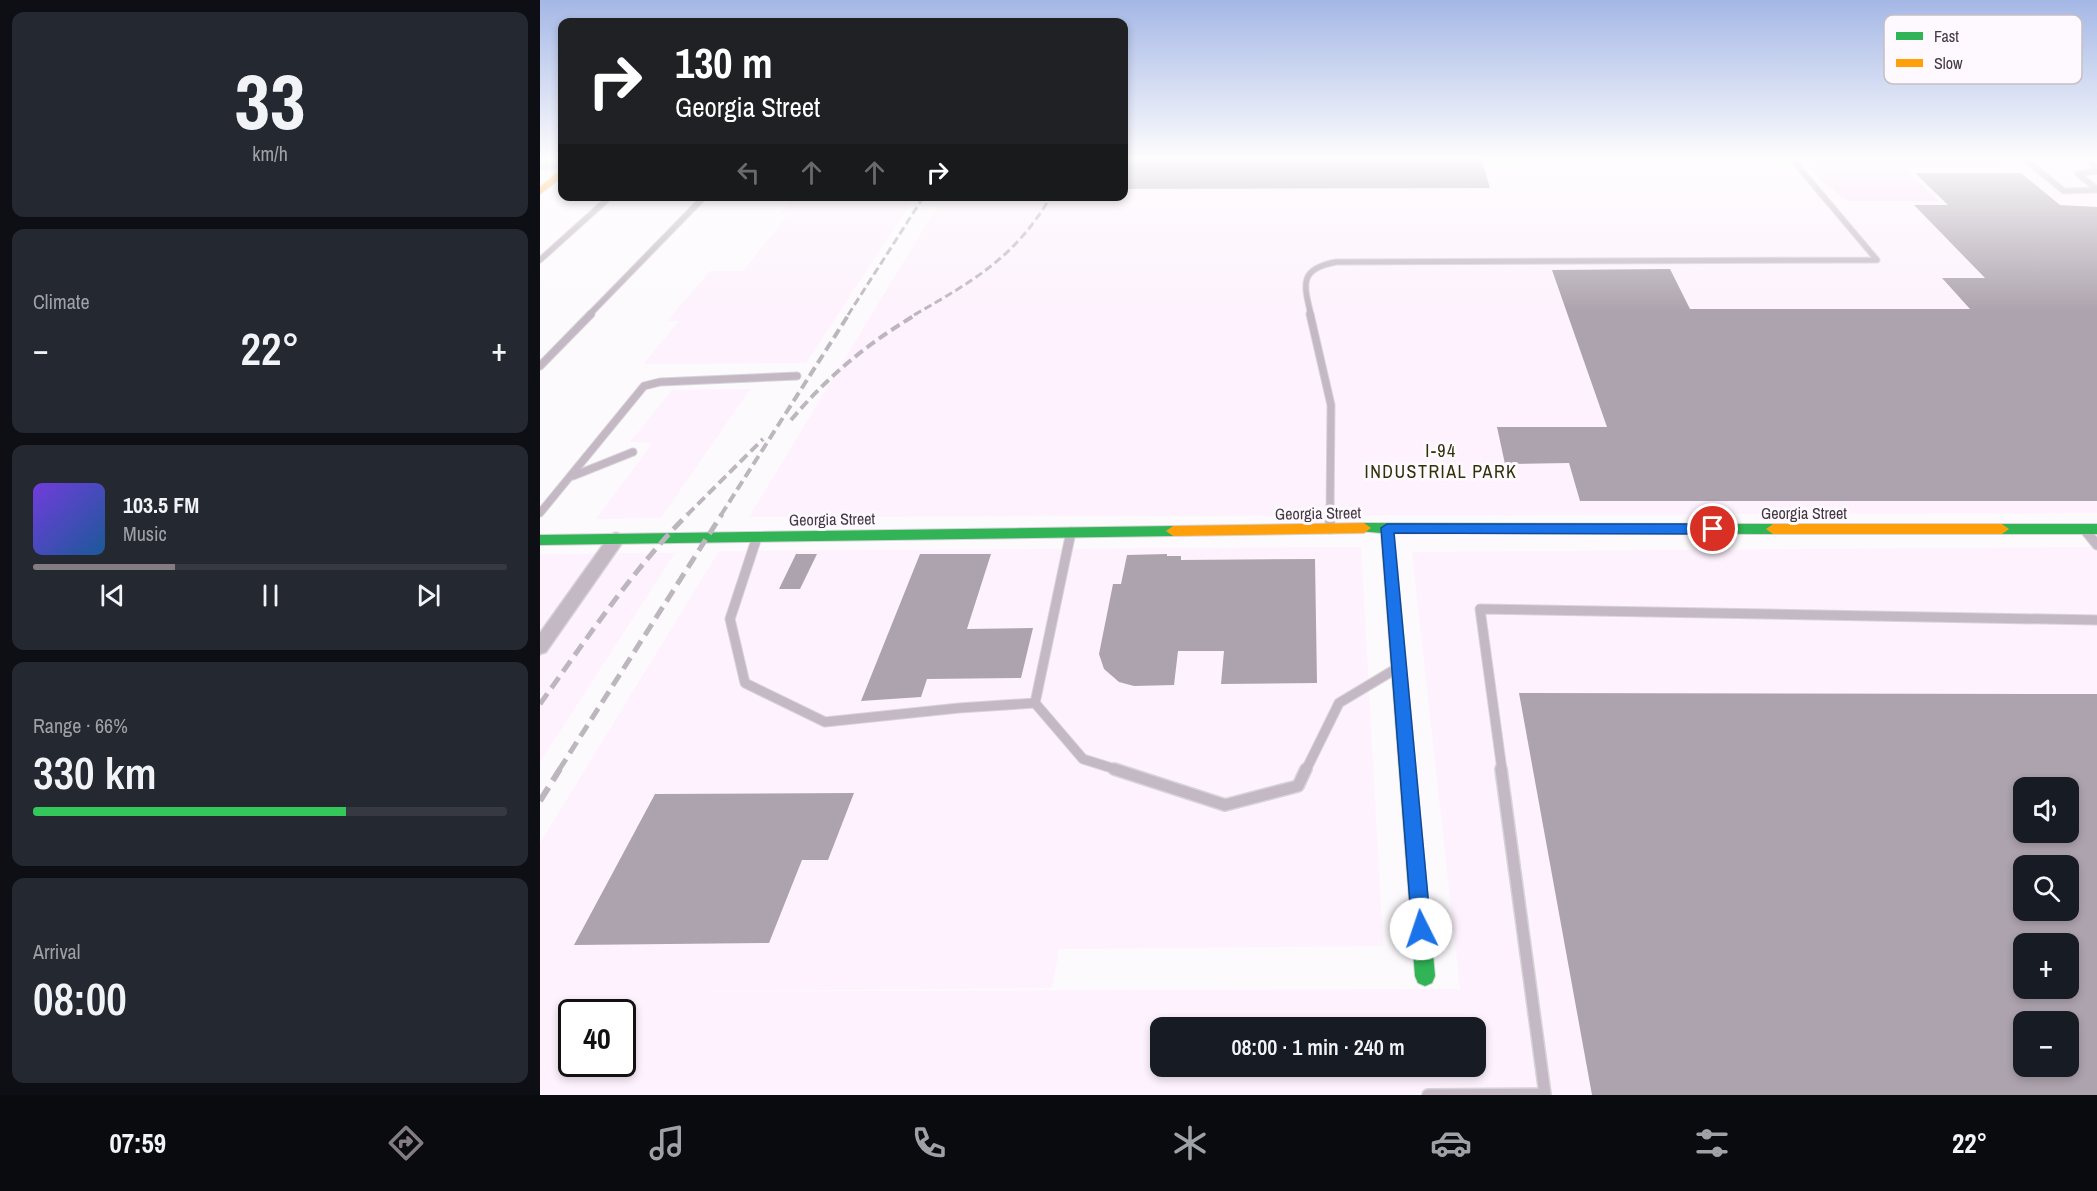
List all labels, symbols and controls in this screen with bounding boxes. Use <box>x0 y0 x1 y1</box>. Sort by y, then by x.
legend <box>1884 15 2082 84</box>
text: Fast <box>1934 25 1959 47</box>
text: 130 m <box>675 35 773 91</box>
icon: right <box>576 42 654 120</box>
text: 33 <box>234 48 306 153</box>
text: Slow <box>1934 52 1963 74</box>
text: Georgia Street <box>675 89 820 125</box>
text: km/h <box>252 140 288 167</box>
icon: left <box>732 156 765 189</box>
icon: ahead <box>795 156 828 189</box>
icon: ahead <box>858 156 891 189</box>
icon: right <box>921 156 954 189</box>
text: Climate <box>33 288 90 315</box>
text: 22° <box>240 318 300 379</box>
text: − <box>33 327 49 371</box>
text: + <box>491 327 507 371</box>
district label: I-94 INDUSTRIAL PARK <box>1365 438 1517 484</box>
text: 103.5 FM <box>123 490 199 520</box>
street label: Georgia Street <box>1275 501 1362 525</box>
street label: Georgia Street <box>1761 502 1847 524</box>
pin <box>1687 503 1738 554</box>
street label: Georgia Street <box>789 507 876 531</box>
icon: arrive <box>1696 512 1729 545</box>
text: Music <box>123 520 167 547</box>
icon: previous <box>96 579 129 612</box>
icon: pause <box>254 579 287 612</box>
icon: next <box>412 579 445 612</box>
text: Range · 66% <box>33 712 128 739</box>
text: 330 km <box>33 742 157 803</box>
map controls <box>2013 777 2079 1077</box>
button: sound <box>2013 777 2079 843</box>
button: search <box>2013 855 2079 921</box>
position arrow <box>1389 897 1453 961</box>
button: + <box>2013 933 2079 999</box>
text: Arrival <box>33 938 80 965</box>
text: 08:00 <box>33 968 127 1029</box>
speed limit sign: 40 <box>558 999 636 1077</box>
button: − <box>2013 1011 2079 1077</box>
text: 08:00 · 1 min · 240 m <box>1231 1032 1405 1062</box>
icon: directions <box>385 1122 427 1164</box>
icon: music <box>646 1122 688 1164</box>
icon: phone <box>908 1122 950 1164</box>
icon: climate <box>1169 1122 1211 1164</box>
icon: car <box>1430 1122 1472 1164</box>
icon: filters <box>1691 1122 1733 1164</box>
text: 07:59 <box>110 1125 166 1161</box>
text: 22° <box>1952 1125 1987 1161</box>

